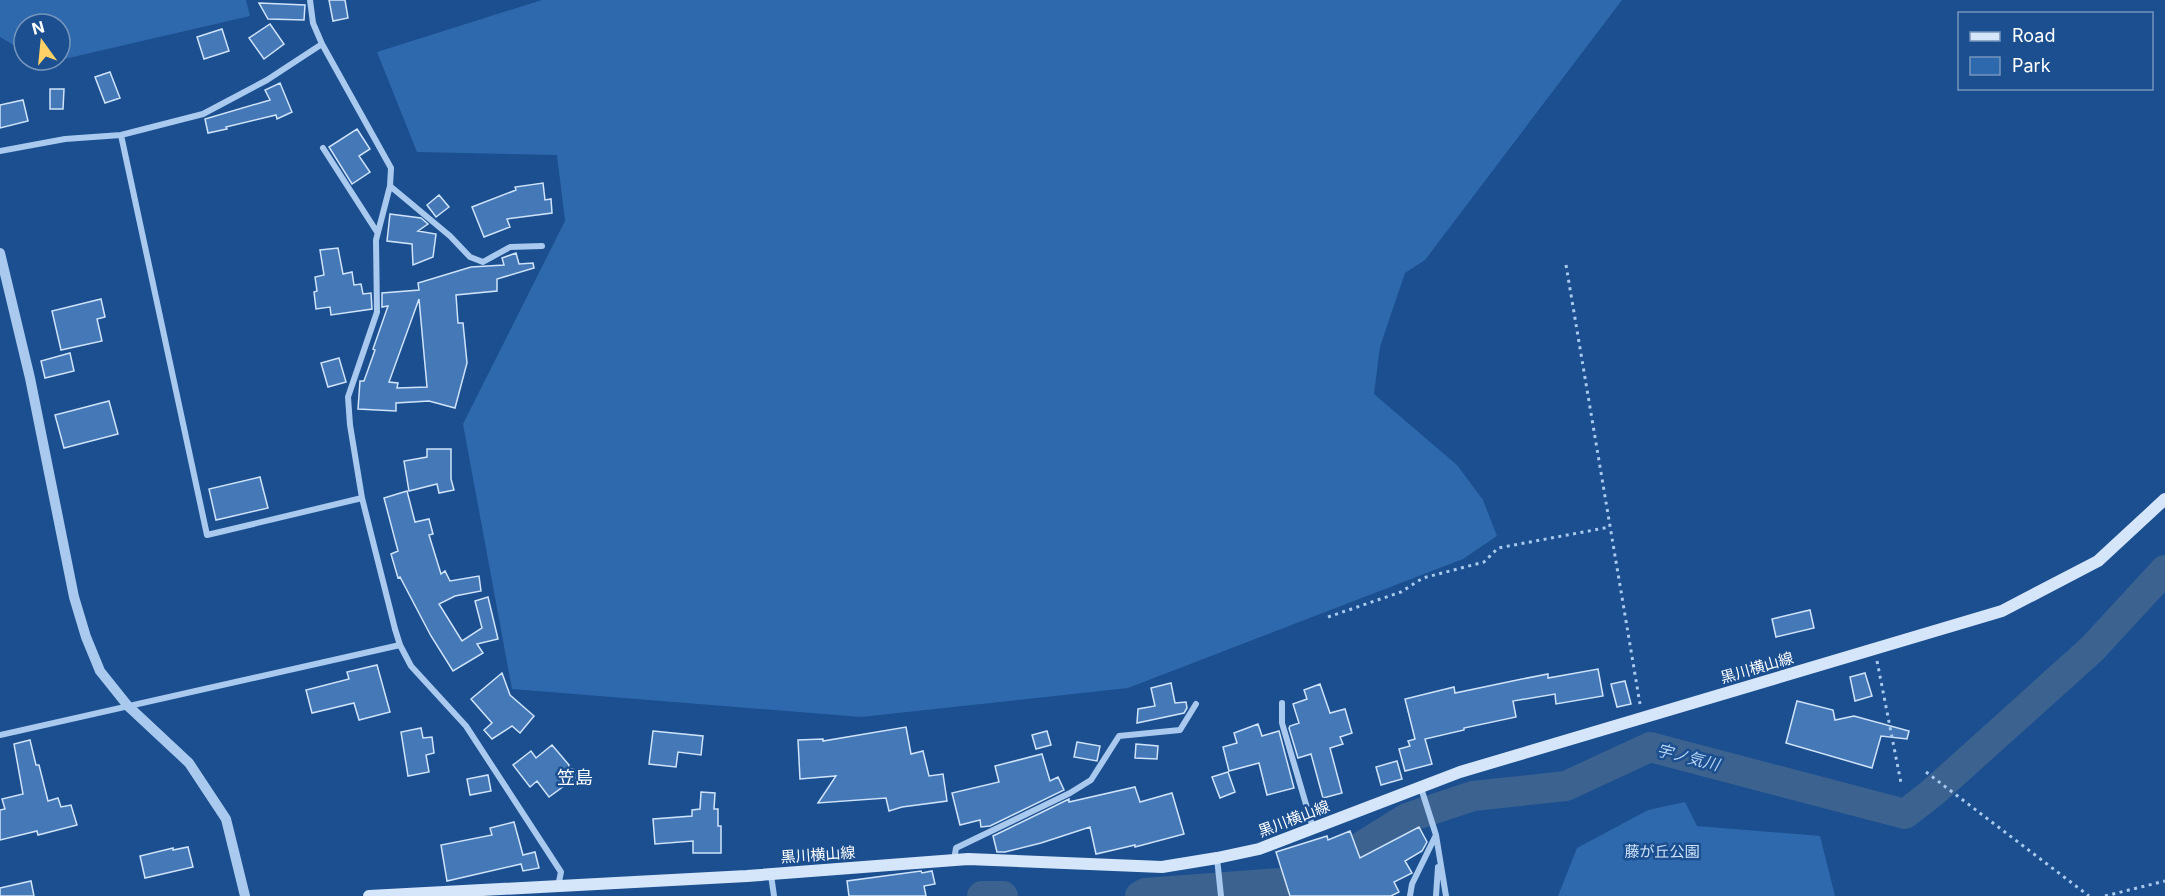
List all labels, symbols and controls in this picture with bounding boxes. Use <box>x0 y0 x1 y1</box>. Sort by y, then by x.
north arrow <box>12 12 72 72</box>
legend <box>1958 12 2153 90</box>
text: N <box>30 16 47 39</box>
text: Road <box>2012 25 2055 46</box>
text: Park <box>2012 55 2051 76</box>
street label: 黒川横山線 <box>1718 648 1796 687</box>
water label: 宇ノ気川 <box>1655 740 1723 775</box>
district label: 笠島 <box>557 767 593 788</box>
street label: 黒川横山線 <box>1255 796 1332 841</box>
street label: 黒川横山線 <box>780 842 856 867</box>
park label: 藤が丘公園 <box>1624 842 1700 861</box>

